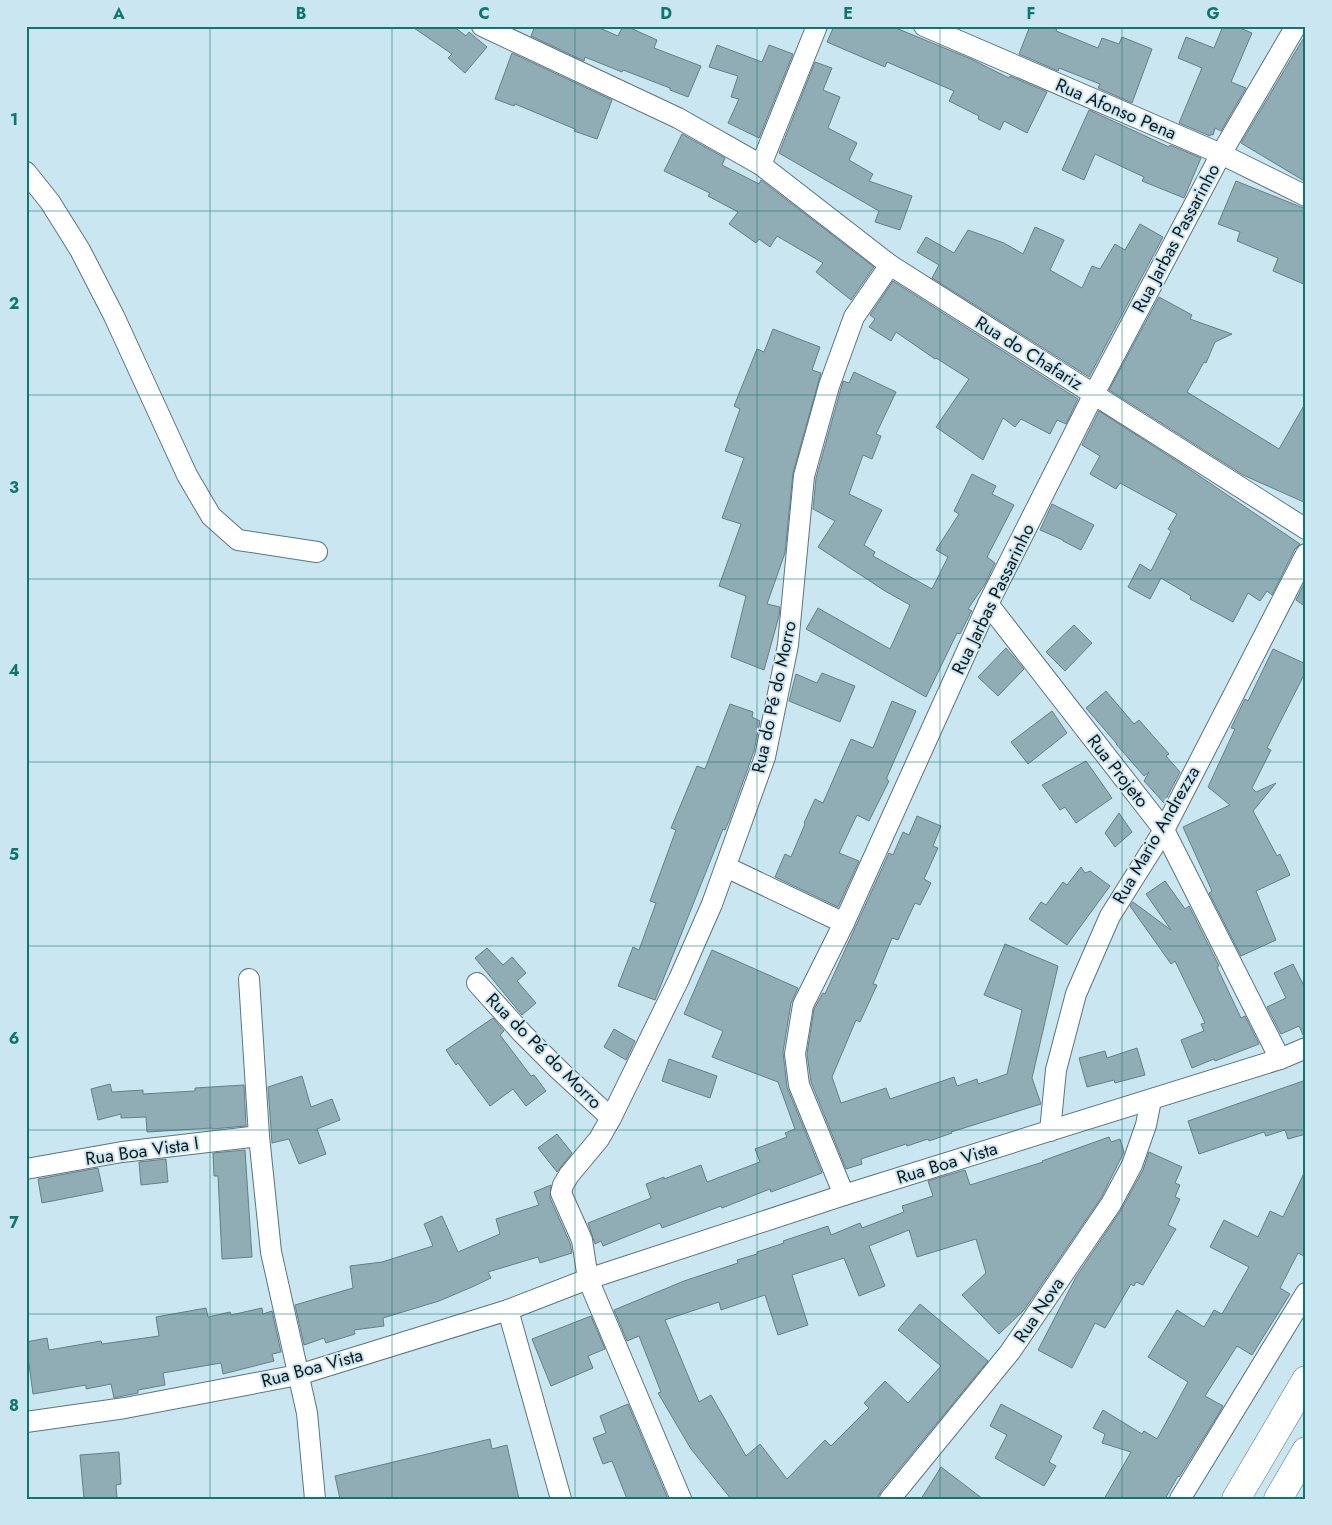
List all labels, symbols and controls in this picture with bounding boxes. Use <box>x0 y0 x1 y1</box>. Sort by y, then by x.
text: A <box>112 2 125 25</box>
text: B <box>296 2 306 25</box>
text: C <box>478 2 490 25</box>
text: D <box>660 2 672 25</box>
text: E <box>843 2 853 25</box>
text: F <box>1027 2 1035 25</box>
text: G <box>1206 2 1220 25</box>
street label: Rua Afonso Pena <box>1052 72 1180 146</box>
text: 1 <box>10 108 18 131</box>
street label: Rua Jarbas Passarinho <box>1126 159 1226 317</box>
text: 2 <box>9 292 19 315</box>
street label: Rua do Chafariz <box>970 310 1088 397</box>
text: 3 <box>9 476 19 499</box>
street label: Rua Jarbas Passarinho <box>945 519 1041 679</box>
street label: Rua do Pé do Morro <box>745 618 803 775</box>
text: 4 <box>8 659 20 682</box>
street label: Rua Projeto <box>1081 729 1155 813</box>
street label: Rua Mario Andrezza <box>1106 761 1206 909</box>
text: 5 <box>9 843 19 866</box>
street label: Rua do Pé do Morro <box>480 987 608 1115</box>
text: 6 <box>9 1027 19 1050</box>
street label: Rua Boa Vista I <box>84 1130 200 1172</box>
street label: Rua Boa Vista <box>893 1135 1001 1191</box>
text: 7 <box>9 1211 19 1234</box>
street label: Rua Nova <box>1008 1272 1070 1348</box>
street label: Rua Boa Vista <box>258 1342 366 1394</box>
text: 8 <box>9 1394 19 1417</box>

